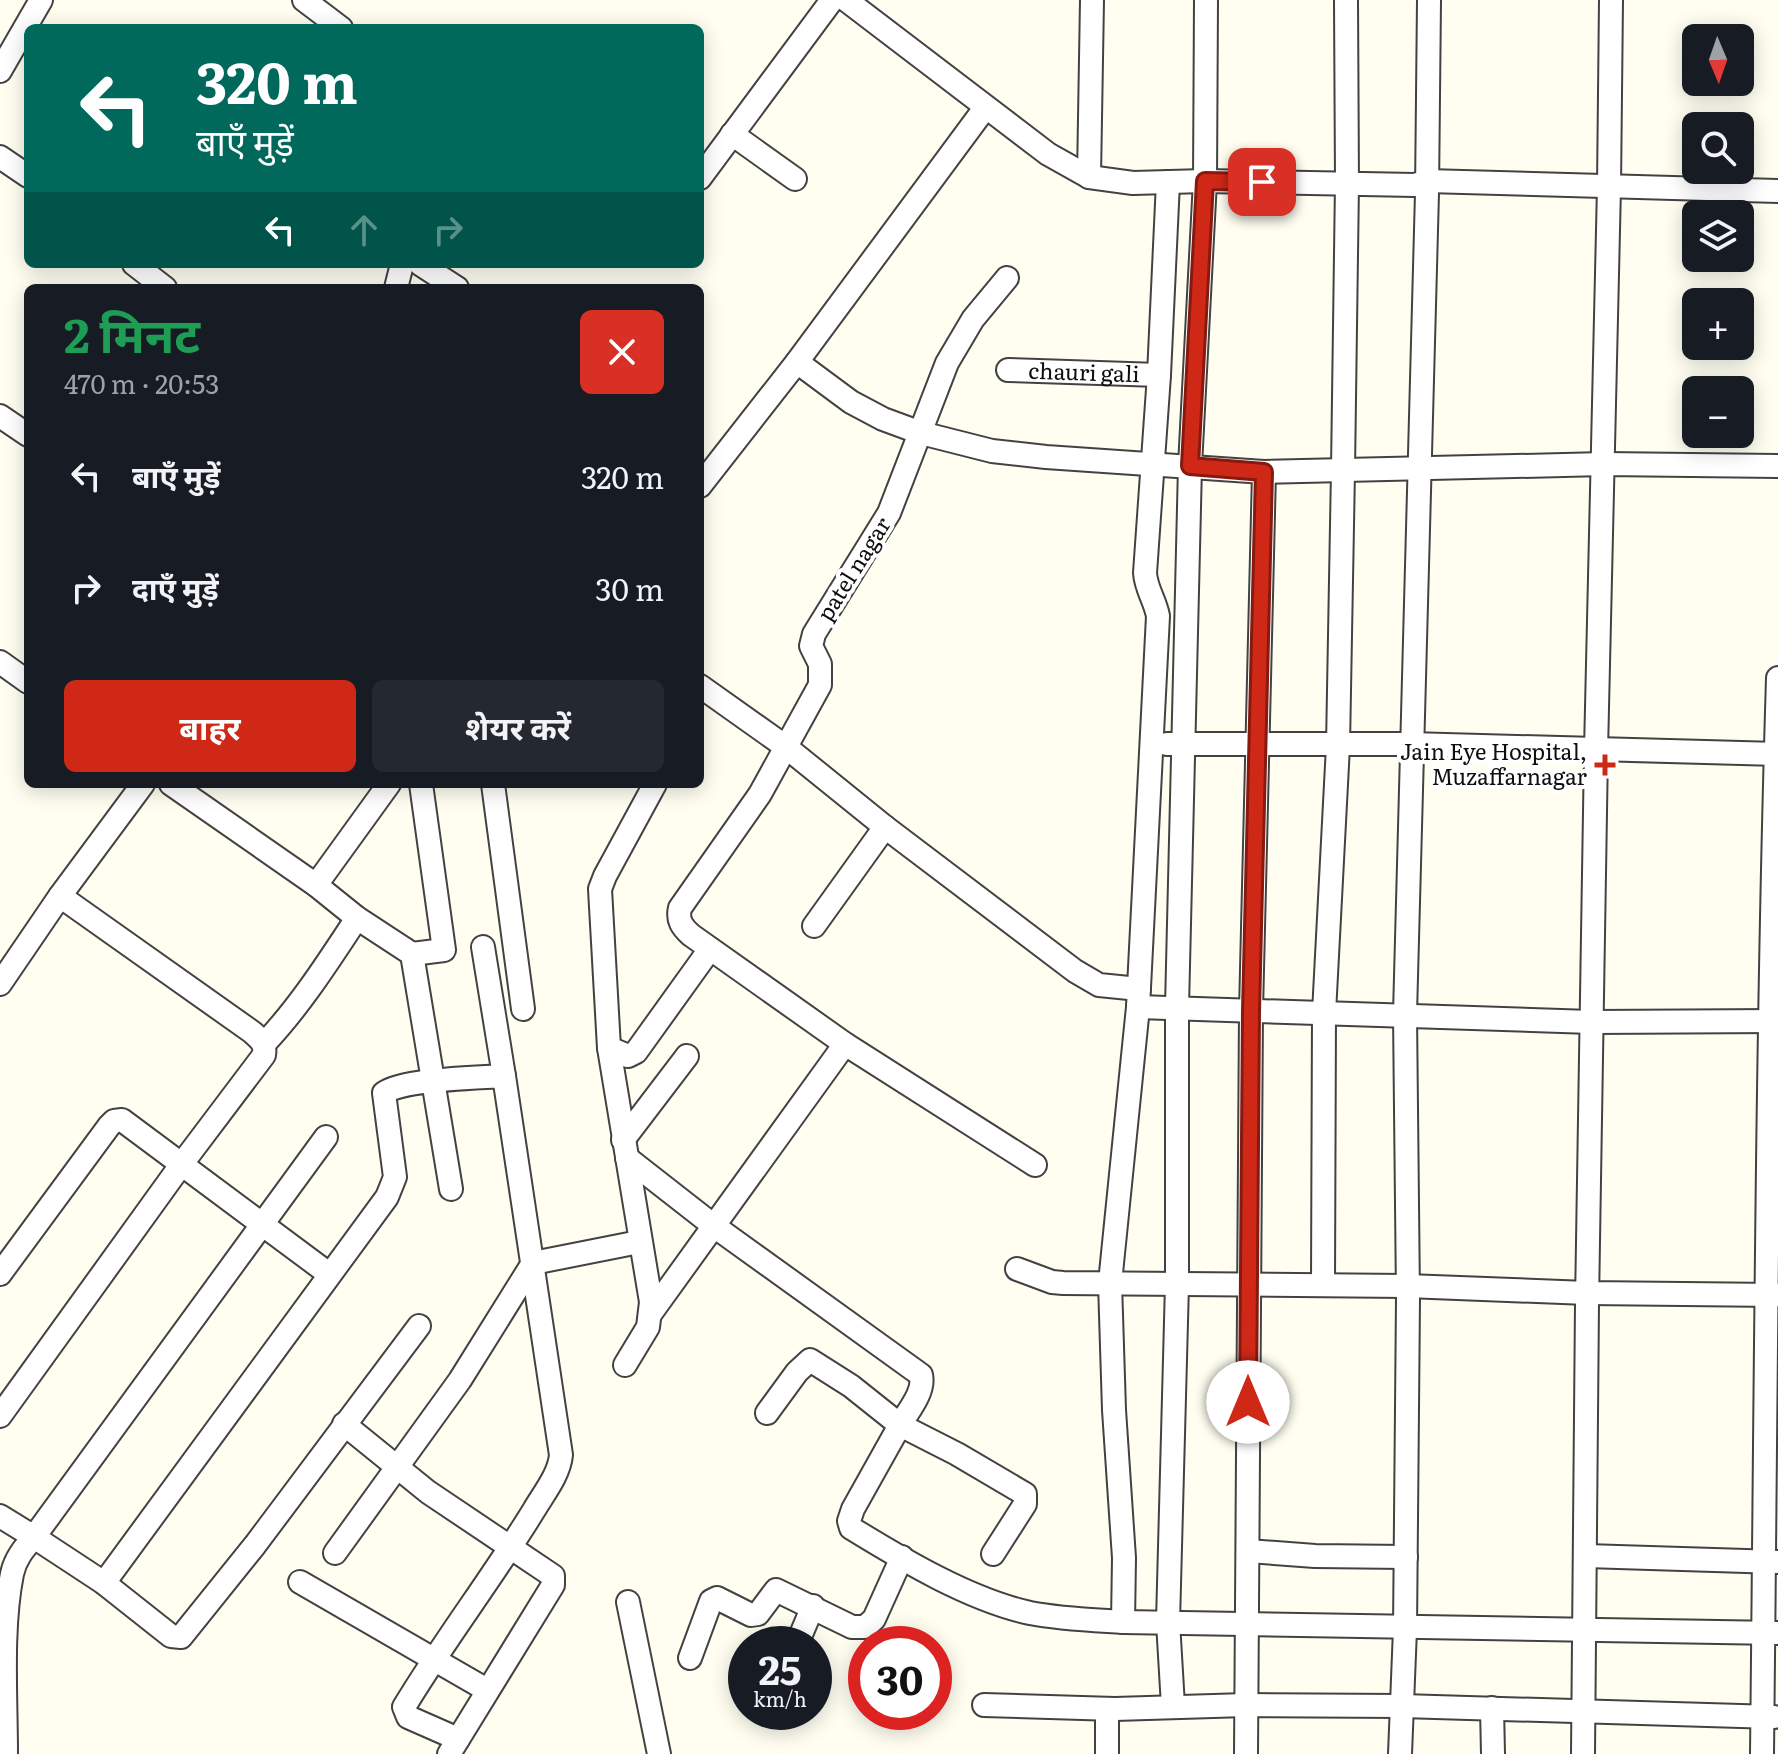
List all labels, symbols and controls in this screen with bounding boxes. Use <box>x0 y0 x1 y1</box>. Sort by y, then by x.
north arrow <box>1682 24 1754 96</box>
map controls <box>1682 24 1754 448</box>
text: 320 m <box>196 38 358 121</box>
icon: left <box>64 56 168 160</box>
button: search <box>1682 112 1754 184</box>
text: बाएँ मुड़ें <box>196 114 294 167</box>
pin <box>1228 148 1296 216</box>
icon: arrive <box>1240 160 1284 204</box>
button: layers <box>1682 200 1754 272</box>
icon: left <box>258 208 302 252</box>
icon: ahead <box>342 208 386 252</box>
icon: right <box>426 208 470 252</box>
button: + <box>1682 288 1754 360</box>
text: 2 मिनट <box>64 297 200 368</box>
button: close <box>580 310 664 394</box>
street label: chauri gali <box>1028 353 1140 389</box>
text: 470 m · 20:53 <box>64 363 219 402</box>
button: − <box>1682 376 1754 448</box>
text: बाएँ मुड़ें <box>132 453 220 497</box>
icon: left <box>64 454 108 498</box>
text: 320 m <box>581 454 664 498</box>
street label: patel nagar <box>808 509 898 627</box>
text: दाएँ मुड़ें <box>132 565 219 609</box>
icon: right <box>64 566 108 610</box>
text: 30 m <box>595 566 664 610</box>
button: बाहर <box>64 680 356 772</box>
button: शेयर करें <box>372 680 664 772</box>
place label: Jain Eye Hospital, Muzaffarnagar <box>1400 734 1588 792</box>
marker: Jain Eye Hospital, Muzaffarnagar <box>1594 754 1616 776</box>
position arrow <box>1206 1360 1290 1444</box>
speed limit sign: 30 <box>848 1626 952 1730</box>
text: 25 <box>758 1638 802 1697</box>
text: km/h <box>753 1683 807 1713</box>

